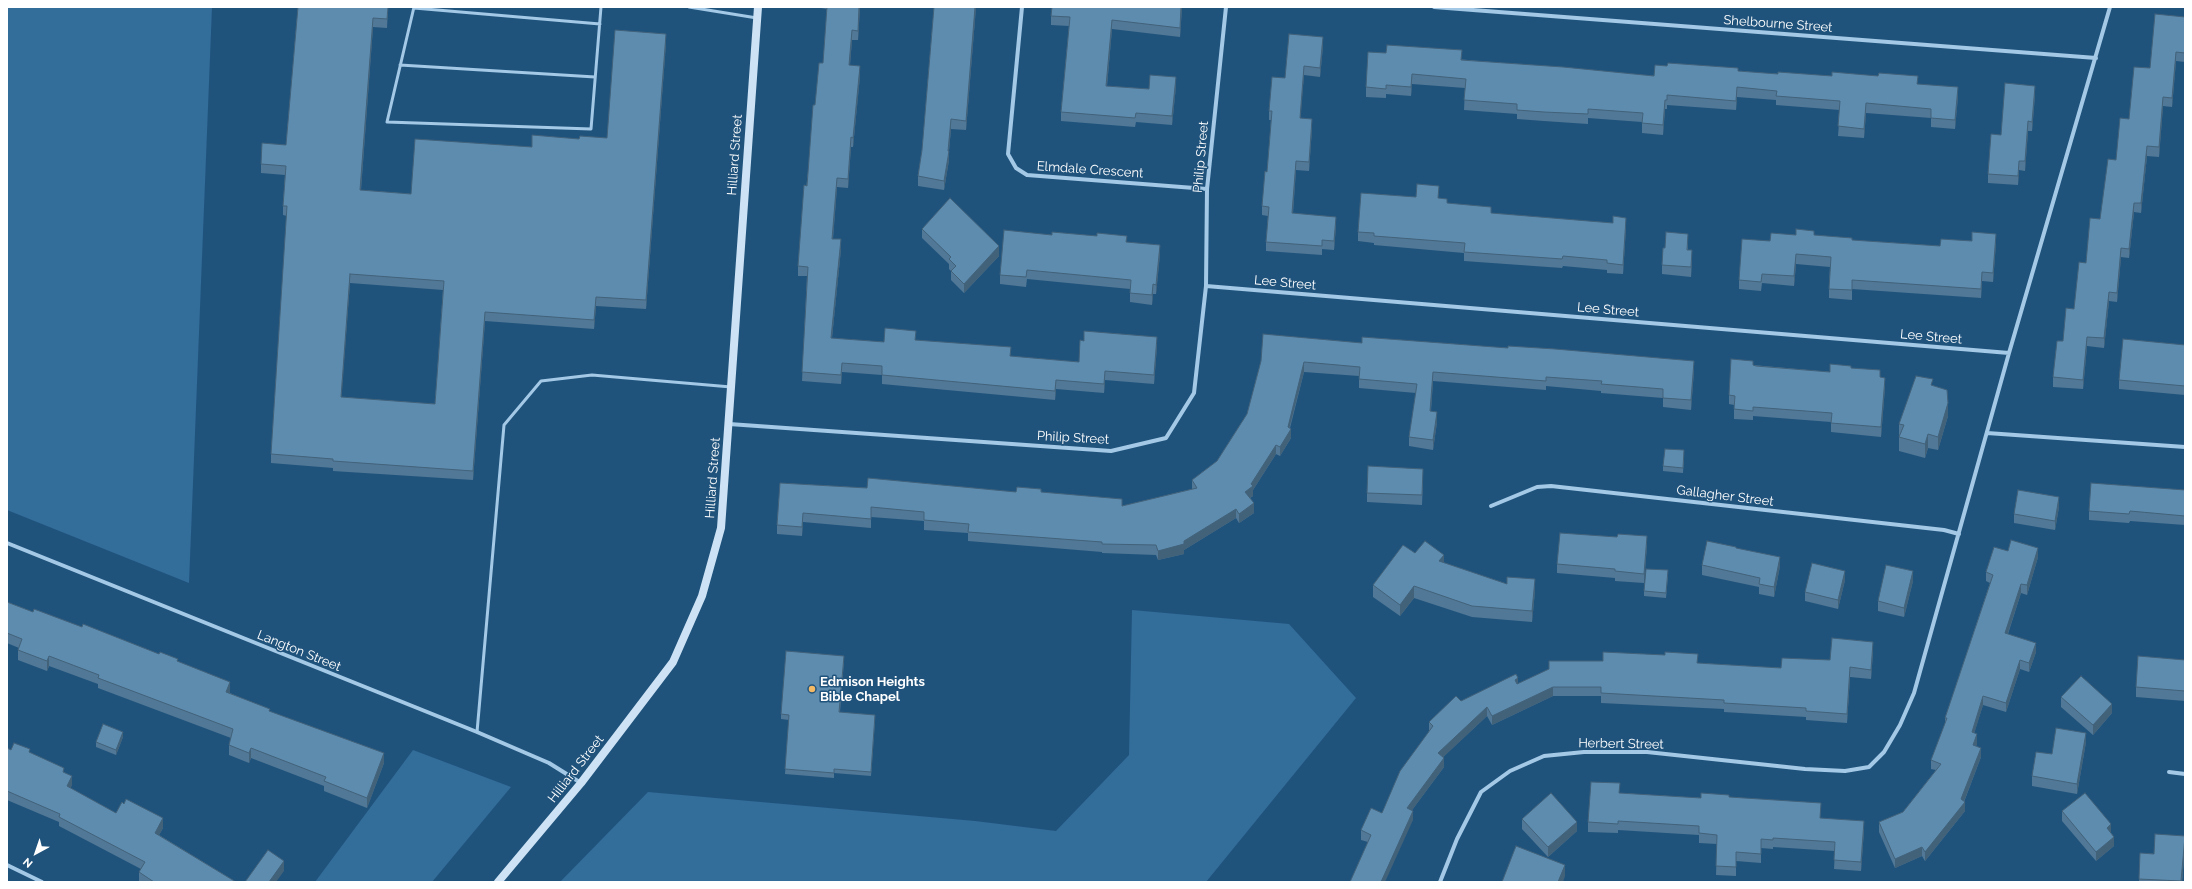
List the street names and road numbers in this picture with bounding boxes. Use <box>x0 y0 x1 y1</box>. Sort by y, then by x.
street label: Shelbourne Street <box>1723 12 1833 36</box>
street label: Hilliard Street <box>724 114 746 196</box>
street label: Philip Street <box>1190 120 1212 194</box>
street label: Elmdale Crescent <box>1036 158 1144 182</box>
street label: Lee Street <box>1253 273 1317 293</box>
street label: Lee Street <box>1576 300 1640 320</box>
street label: Lee Street <box>1899 327 1963 347</box>
street label: Philip Street <box>1037 428 1109 448</box>
street label: Hilliard Street <box>702 437 724 519</box>
street label: Gallagher Street <box>1676 482 1774 510</box>
street label: Langton Street <box>255 627 343 675</box>
street label: Hilliard Street <box>545 732 607 806</box>
street label: Herbert Street <box>1578 735 1664 753</box>

